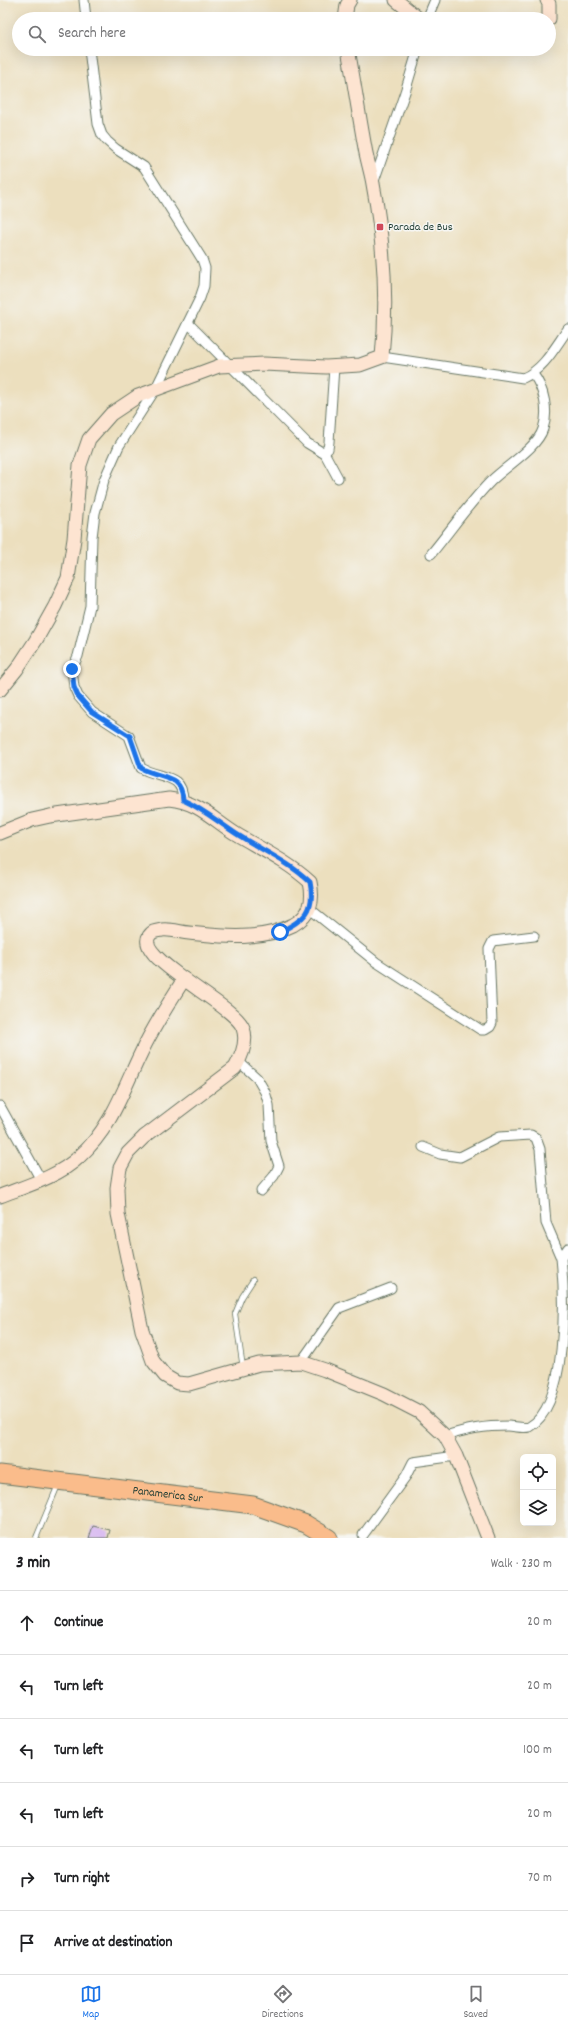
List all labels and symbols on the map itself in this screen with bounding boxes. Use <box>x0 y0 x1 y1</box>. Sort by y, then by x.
place label: Parada de Bus <box>388 219 453 236</box>
marker: Parada de Bus <box>375 222 385 232</box>
route end <box>63 660 81 678</box>
route start <box>271 923 289 941</box>
street label: Panamerica Sur <box>132 1482 204 1507</box>

